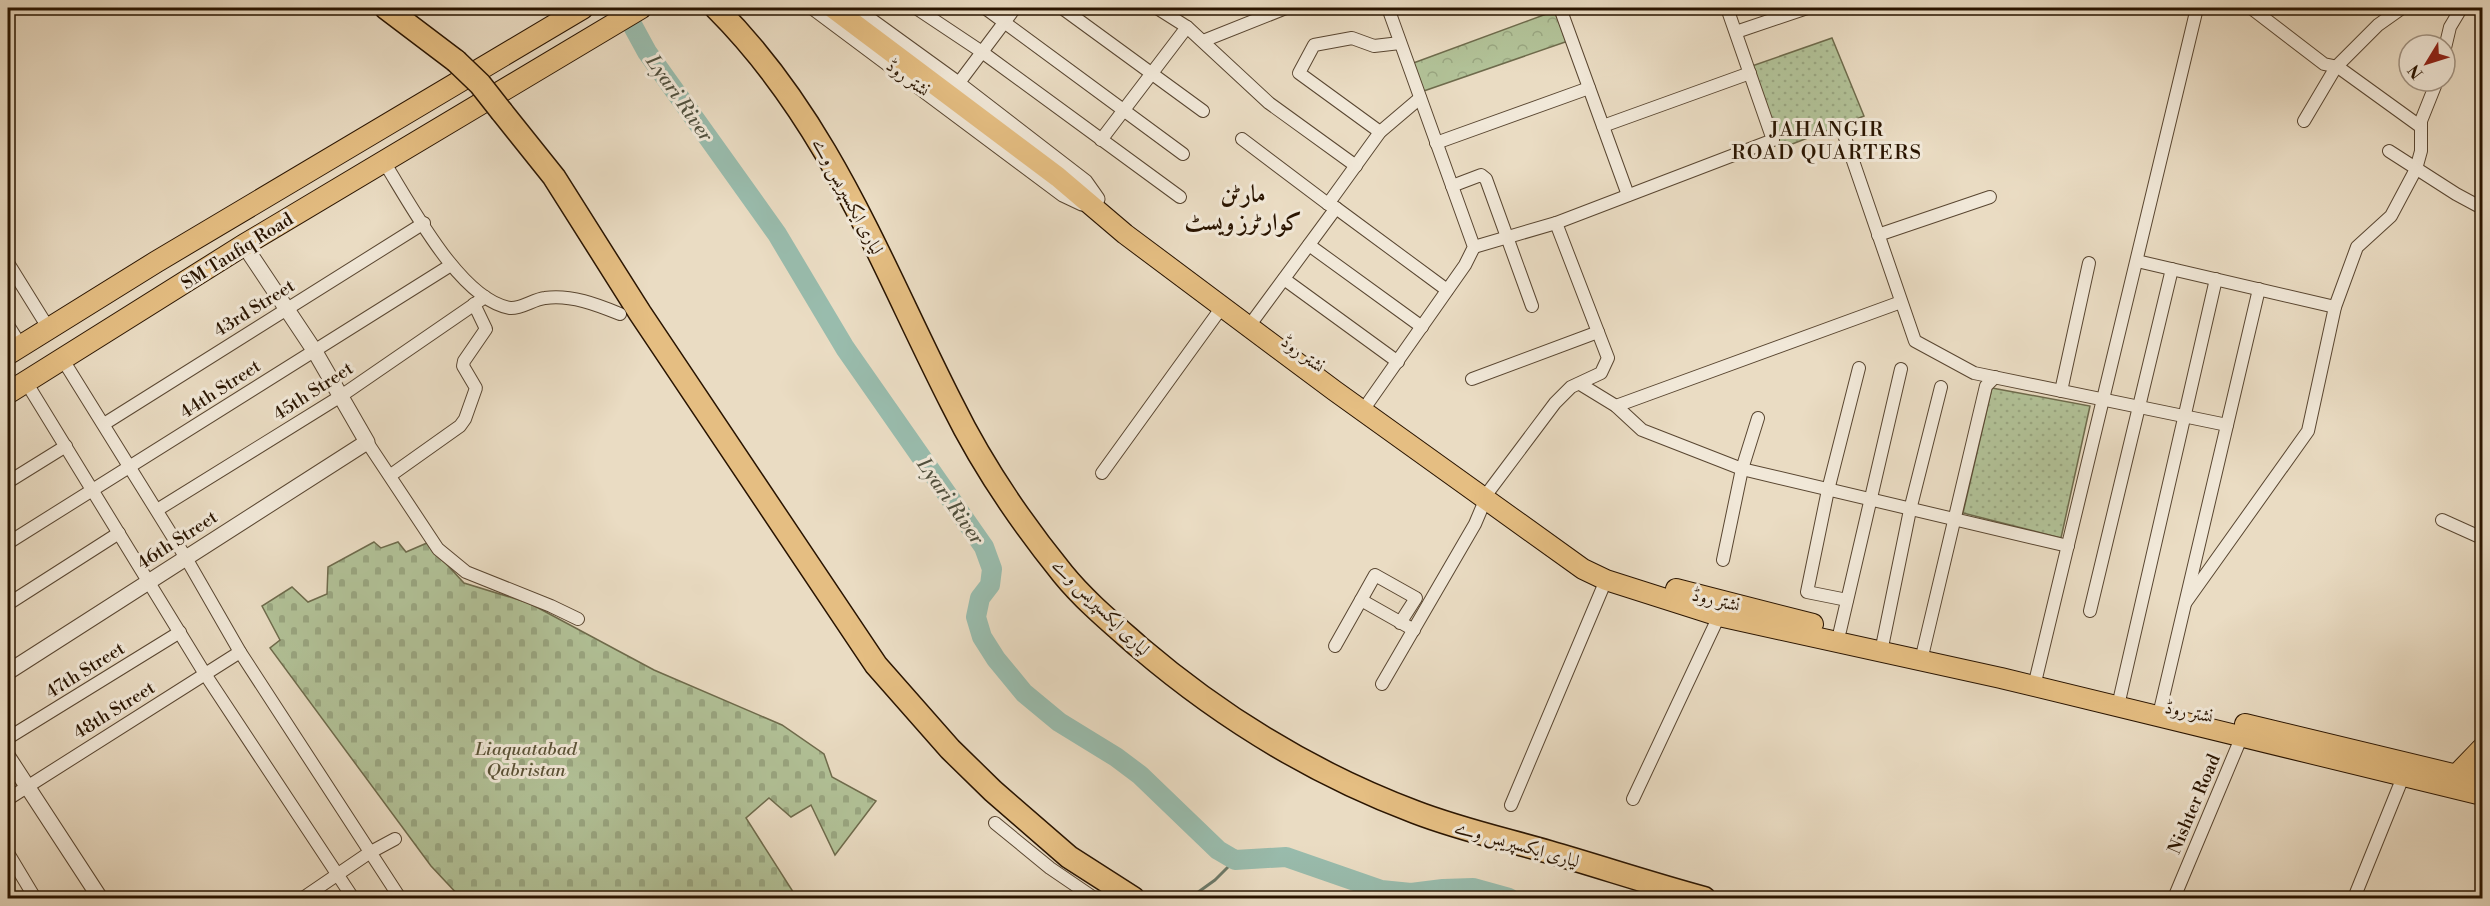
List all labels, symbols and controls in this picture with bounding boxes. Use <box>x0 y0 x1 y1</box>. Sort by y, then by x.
north arrow <box>2397 33 2457 93</box>
water label: Lyari River <box>639 50 718 147</box>
street label: نشتر روڈ <box>881 55 934 102</box>
text: N <box>2404 60 2428 83</box>
district label: JAHANGIR ROAD QUARTERS <box>1732 118 1922 166</box>
street label: لیاری ایکسپریس وے <box>807 134 888 259</box>
district label: مارٹن کوارٹرز ویسٹ <box>1184 180 1302 238</box>
street label: SM Taufiq Road <box>177 207 298 295</box>
street label: 43rd Street <box>210 274 300 342</box>
street label: نشتر روڈ <box>1276 331 1329 378</box>
street label: 44th Street <box>176 354 266 424</box>
street label: 45th Street <box>269 357 358 426</box>
water label: Lyari River <box>910 453 989 550</box>
street label: 46th Street <box>133 506 222 575</box>
street label: لیاری ایکسپریس وے <box>1047 554 1154 661</box>
street label: نشتر روڈ <box>1689 583 1742 618</box>
street label: 47th Street <box>41 637 130 704</box>
street label: 48th Street <box>69 676 160 744</box>
street label: نشتر روڈ <box>2163 696 2215 729</box>
park label: Liaquatabad Qabristan <box>474 738 578 782</box>
street label: Nishter Road <box>2163 750 2226 858</box>
street label: لیاری ایکسپریس وے <box>1452 816 1582 873</box>

